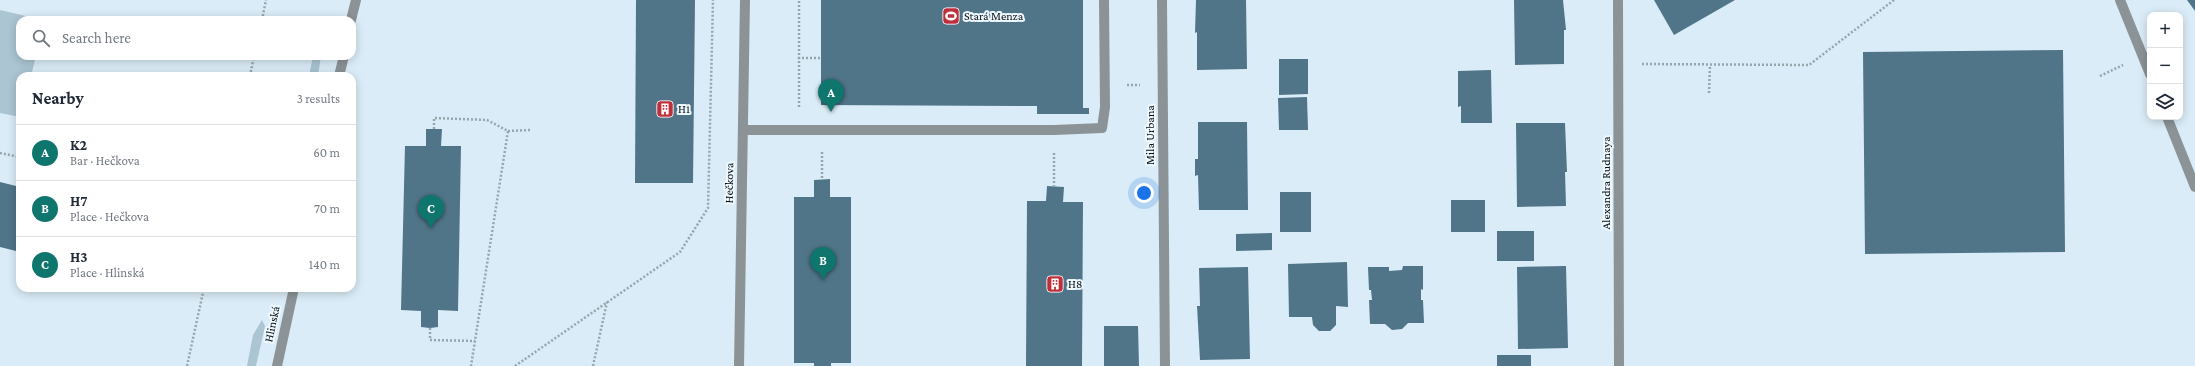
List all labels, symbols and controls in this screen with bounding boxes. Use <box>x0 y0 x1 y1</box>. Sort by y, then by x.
sports icon: Stará Menza <box>941 6 961 26</box>
place label: Stará Menza <box>964 9 1024 23</box>
map controls <box>2147 12 2183 120</box>
button: + <box>2147 12 2183 48</box>
search box <box>16 16 356 60</box>
icon: search <box>30 27 52 49</box>
text: Search here <box>62 30 131 46</box>
button: − <box>2147 48 2183 84</box>
pin: A <box>818 79 844 112</box>
button: layers <box>2147 84 2183 120</box>
text: Nearby <box>32 89 84 108</box>
text: 3 results <box>297 91 340 106</box>
building icon: H1 <box>655 99 675 119</box>
place label: H1 <box>678 102 690 116</box>
street label: Mila Urbana <box>1143 105 1157 165</box>
street label: Alexandra Rudnaya <box>1599 136 1613 229</box>
text: K2 <box>70 137 87 153</box>
text: A <box>41 145 49 160</box>
text: 60 m <box>313 145 340 160</box>
text: Bar · Hečkova <box>70 153 140 168</box>
street label: Hečkova <box>722 162 736 203</box>
your location <box>1134 183 1154 203</box>
text: H7 <box>70 193 88 209</box>
pin: C <box>418 195 444 228</box>
text: B <box>41 201 49 216</box>
text: 70 m <box>314 201 340 216</box>
text: Place · Hečkova <box>70 209 149 224</box>
pin: B <box>810 247 836 280</box>
text: H3 <box>70 249 88 265</box>
text: C <box>41 257 49 272</box>
text: 140 m <box>309 257 340 272</box>
text: Place · Hlinská <box>70 265 145 280</box>
building icon: H8 <box>1045 274 1065 294</box>
place label: H8 <box>1068 277 1082 291</box>
street label: Hlinská <box>261 304 283 343</box>

